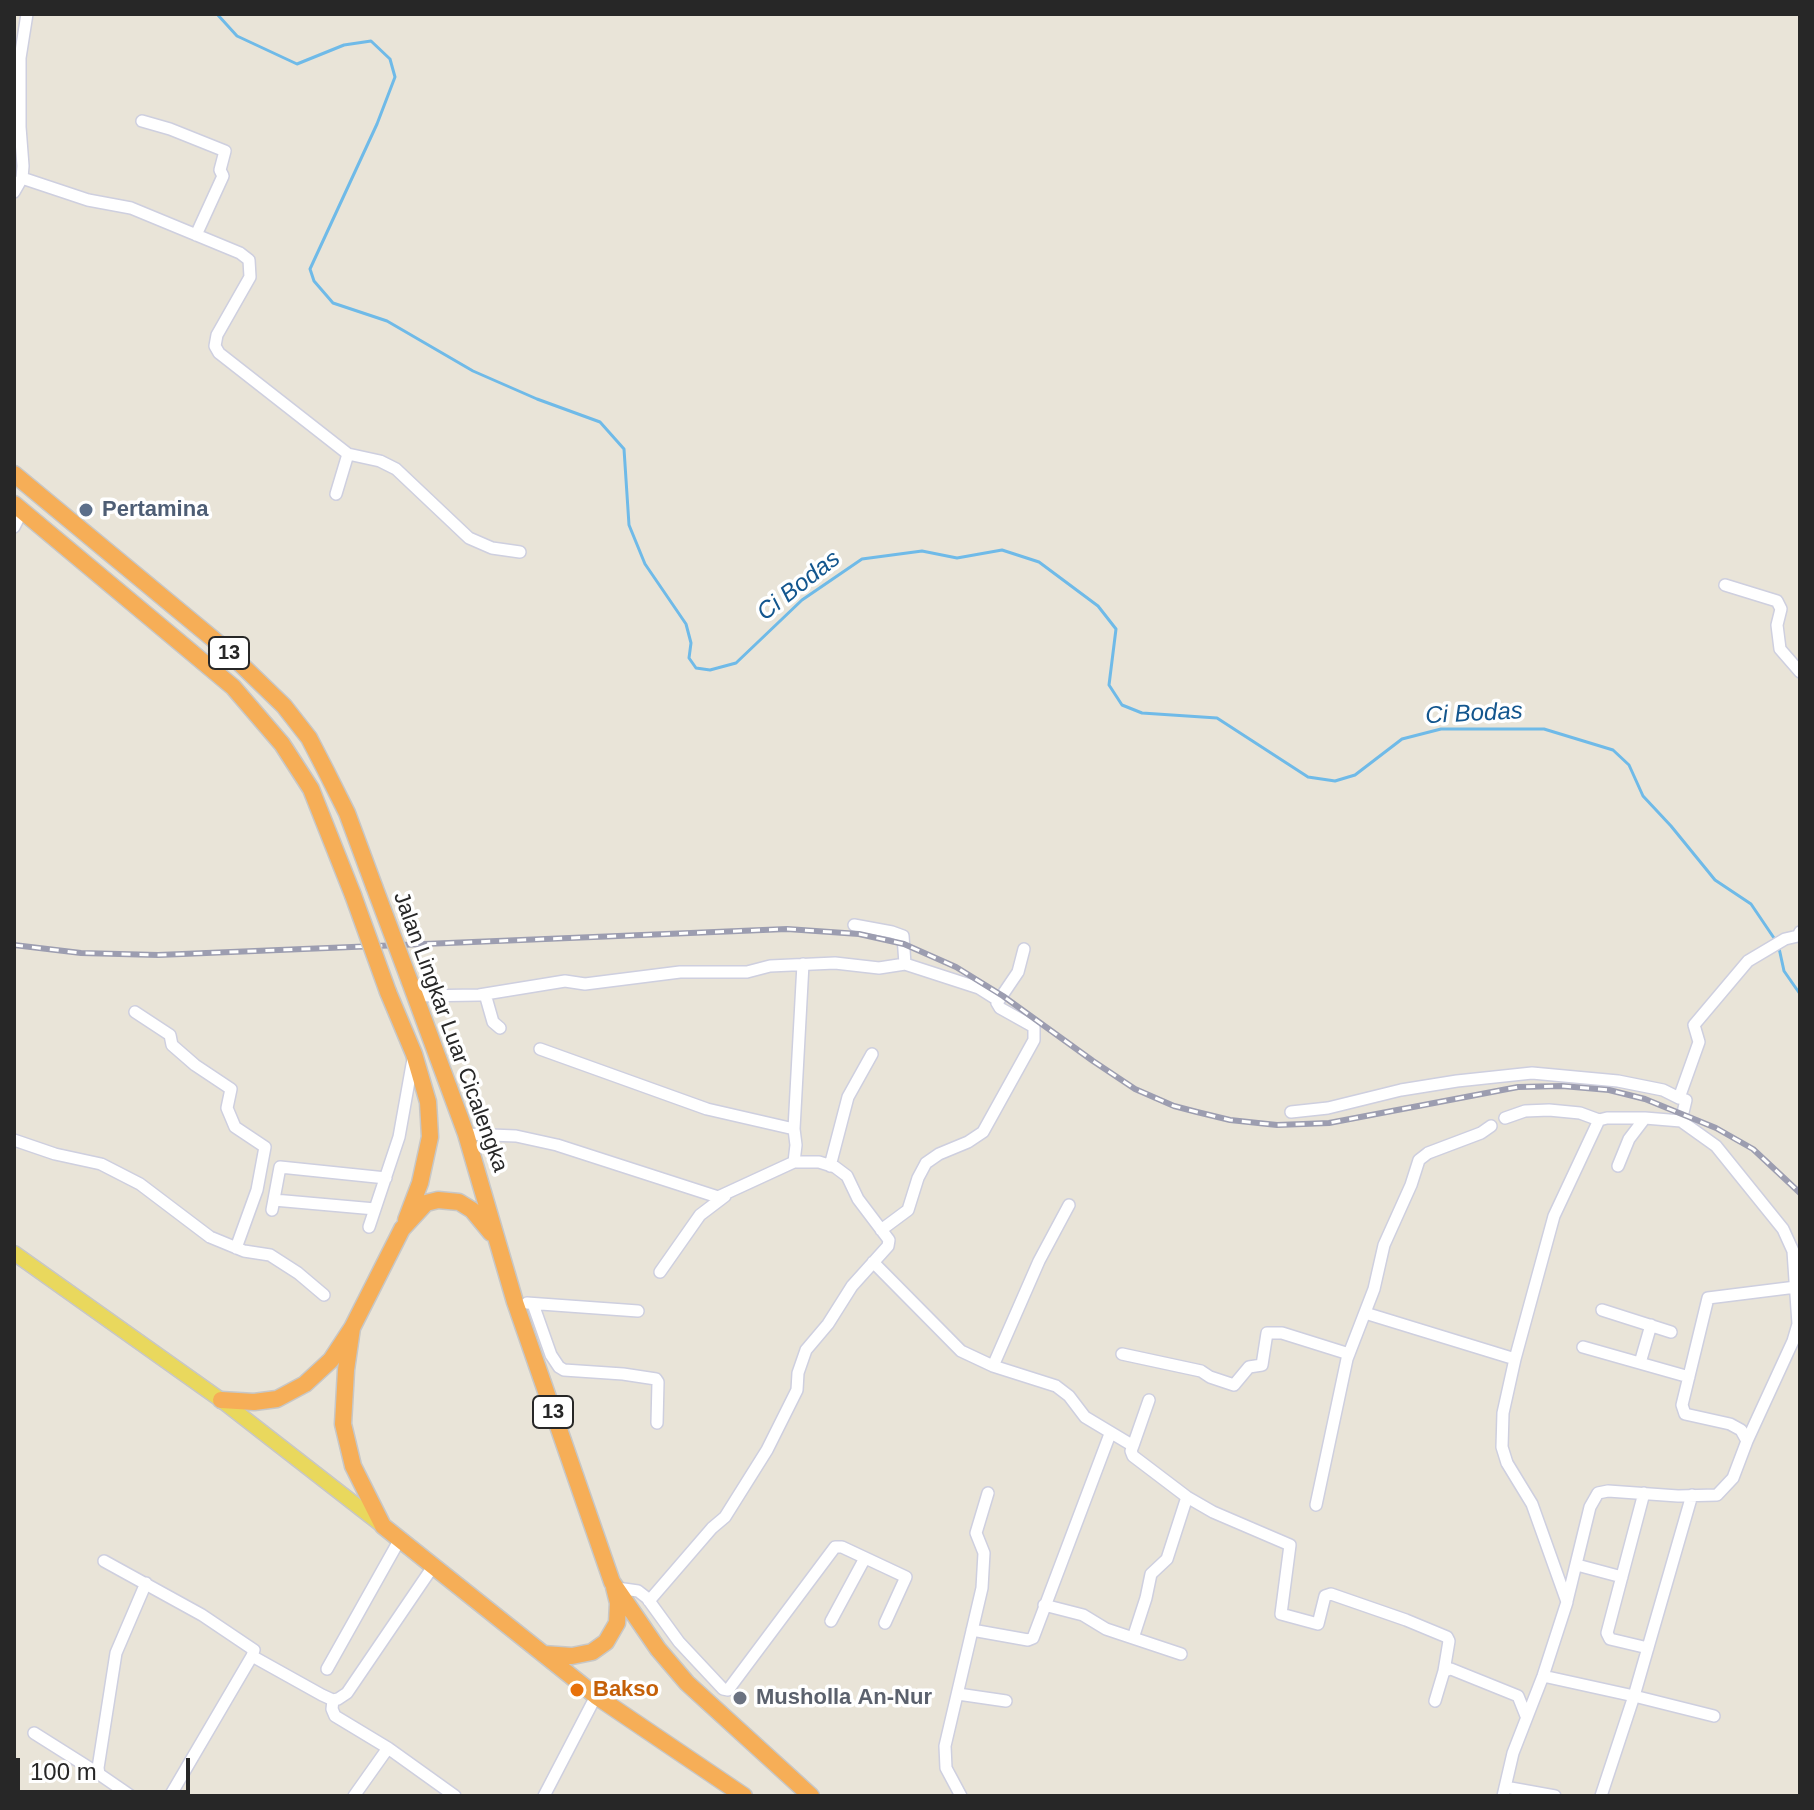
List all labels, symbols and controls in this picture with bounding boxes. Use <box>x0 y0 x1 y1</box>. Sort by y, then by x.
place label: Pertamina <box>102 497 208 523</box>
marker: Pertamina <box>77 501 95 519</box>
water label: Ci Bodas <box>752 545 846 627</box>
road number: 13 <box>209 637 249 669</box>
water label: Ci Bodas <box>1425 697 1523 731</box>
street label: Jalan Lingkar Luar Cicalengka <box>387 888 513 1176</box>
road number: 13 <box>533 1396 573 1428</box>
place label: Bakso <box>593 1677 659 1703</box>
marker: Bakso <box>568 1681 586 1699</box>
place label: Musholla An-Nur <box>756 1685 932 1711</box>
marker: Musholla An-Nur <box>731 1689 749 1707</box>
scale bar <box>20 1742 194 1792</box>
text: 100 m <box>30 1758 97 1785</box>

